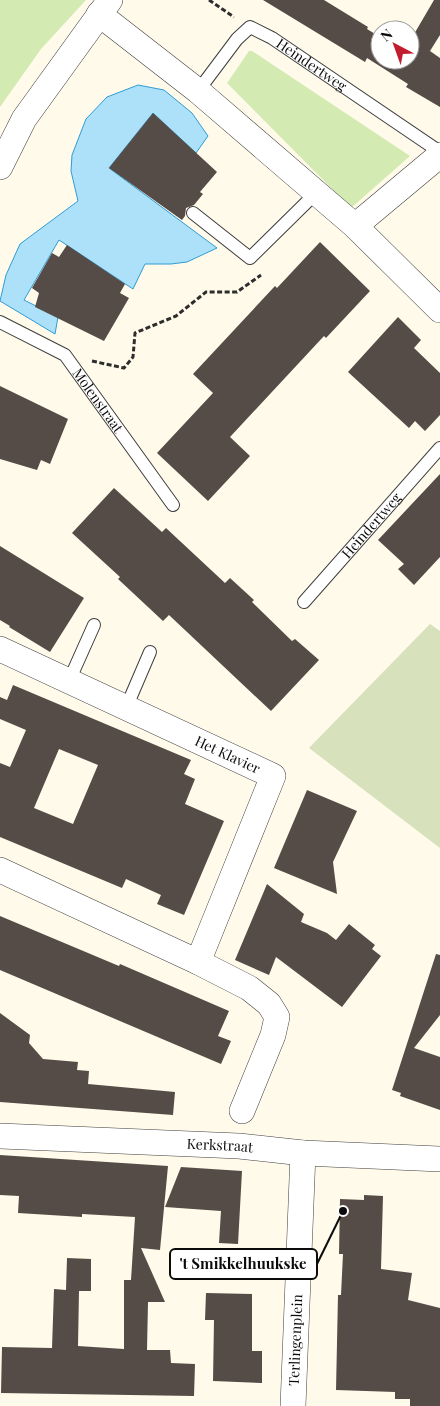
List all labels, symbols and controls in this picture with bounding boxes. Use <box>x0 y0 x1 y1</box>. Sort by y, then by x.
north arrow <box>370 20 420 70</box>
text: N <box>376 24 396 45</box>
street label: Heindertweg <box>273 34 351 95</box>
street label: Molenstraat <box>68 364 128 437</box>
street label: Heindertweg <box>337 488 406 562</box>
street label: Het Klavier <box>192 731 264 778</box>
street label: Kerkstraat <box>186 1134 255 1157</box>
callout: 't Smikkelhuukske <box>170 1249 317 1279</box>
text: 't Smikkelhuukske <box>179 1253 307 1273</box>
street label: Terlingenplein <box>284 1293 306 1386</box>

